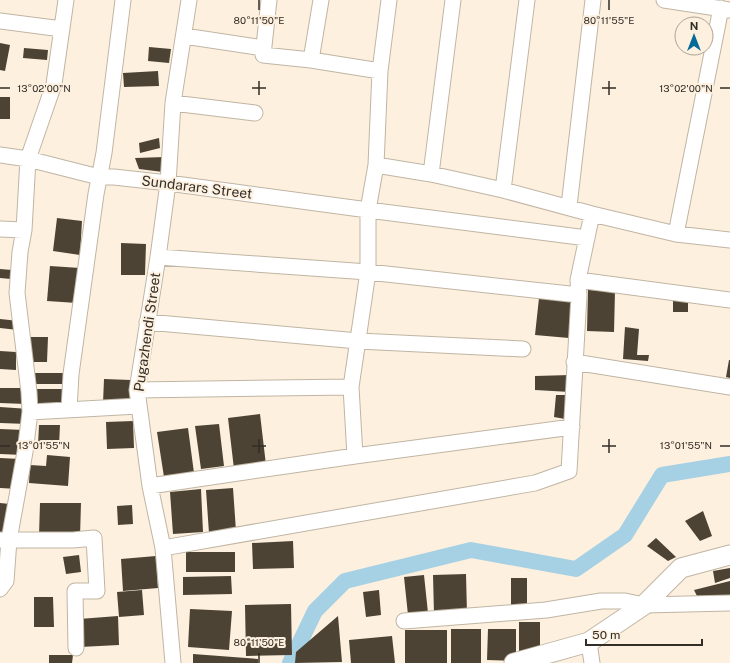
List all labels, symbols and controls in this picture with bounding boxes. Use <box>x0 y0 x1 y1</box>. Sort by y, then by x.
text: 80°11'50"E <box>234 14 284 26</box>
text: 80°11'55"E <box>583 14 635 26</box>
north arrow <box>674 16 714 56</box>
text: N <box>690 20 698 32</box>
text: 13°02'00"N <box>17 82 71 94</box>
text: 13°02'00"N <box>659 82 713 94</box>
street label: Sundarars Street <box>141 172 253 202</box>
street label: Pugazhendi Street <box>131 271 163 393</box>
text: 13°01'55"N <box>18 439 70 451</box>
text: 13°01'55"N <box>660 439 712 451</box>
scale bar <box>586 621 702 647</box>
text: 50 m <box>592 628 620 642</box>
text: 80°11'50"E <box>234 636 284 648</box>

